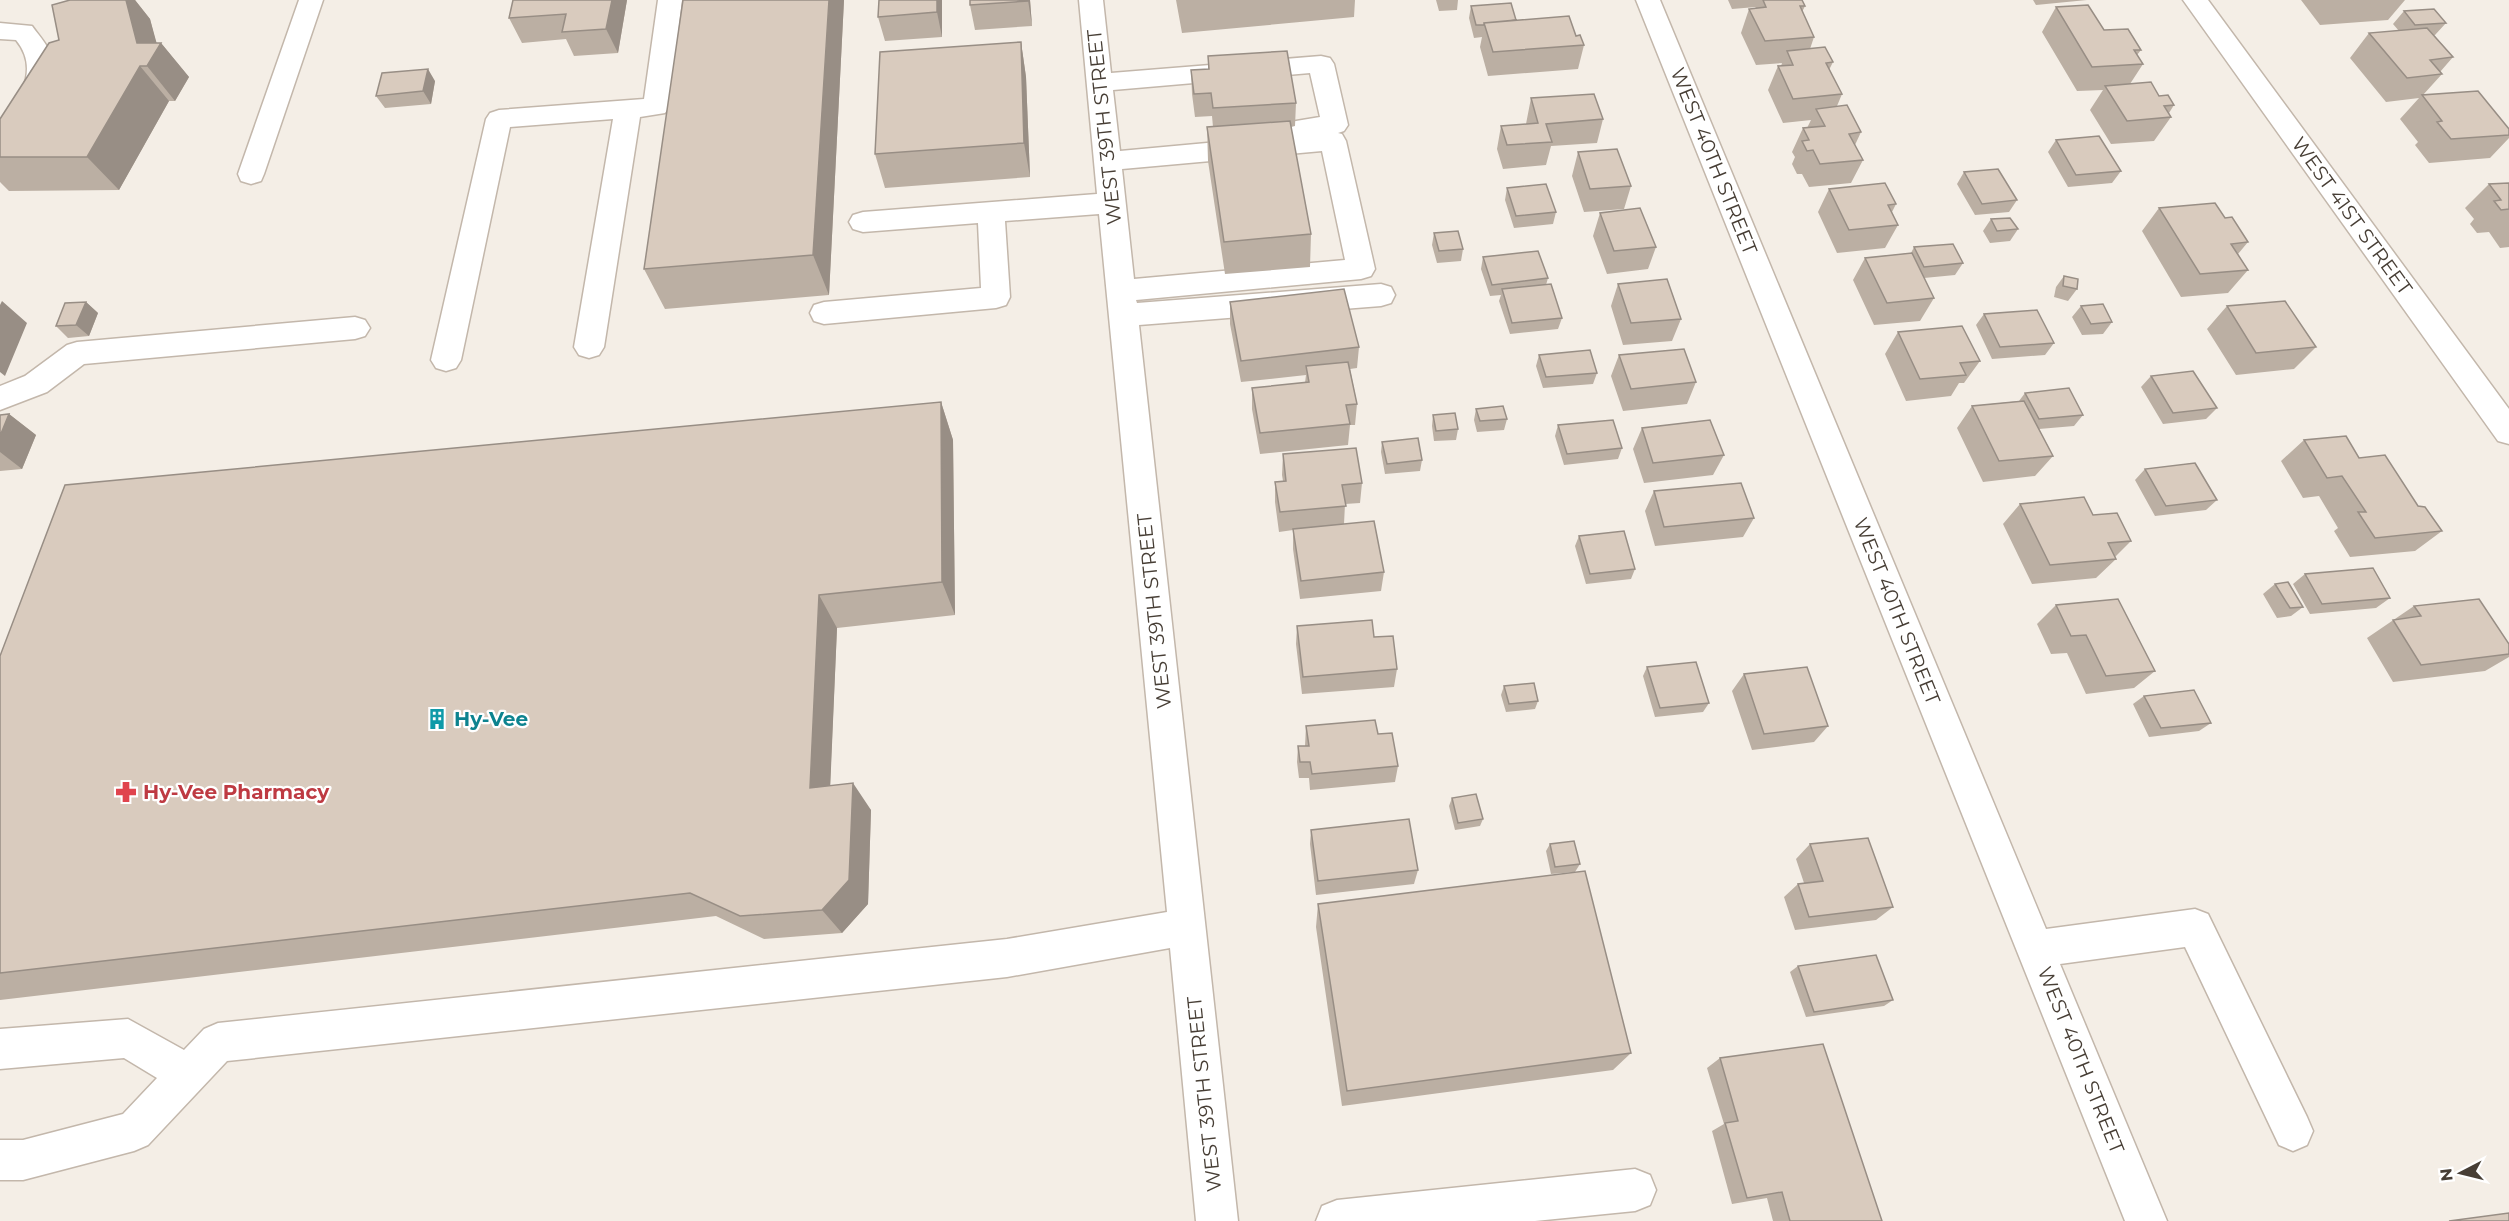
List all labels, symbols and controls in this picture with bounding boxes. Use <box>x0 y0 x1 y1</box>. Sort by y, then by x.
street label: WEST 39TH STREET <box>1082 28 1126 226</box>
street label: WEST 40TH STREET <box>1666 64 1763 258</box>
street label: WEST 41ST STREET <box>2287 132 2418 300</box>
street label: WEST 39TH STREET <box>1132 512 1176 710</box>
street label: WEST 40TH STREET <box>1849 514 1946 708</box>
building icon: Hy-Vee <box>425 707 449 731</box>
place label: Hy-Vee <box>454 707 528 731</box>
pharmacy icon: Hy-Vee Pharmacy <box>114 780 138 804</box>
place label: Hy-Vee Pharmacy <box>143 780 330 804</box>
street label: WEST 40TH STREET <box>2033 963 2130 1157</box>
street label: WEST 39TH STREET <box>1182 995 1226 1193</box>
north arrow <box>2431 1143 2491 1203</box>
text: N <box>2436 1167 2457 1182</box>

